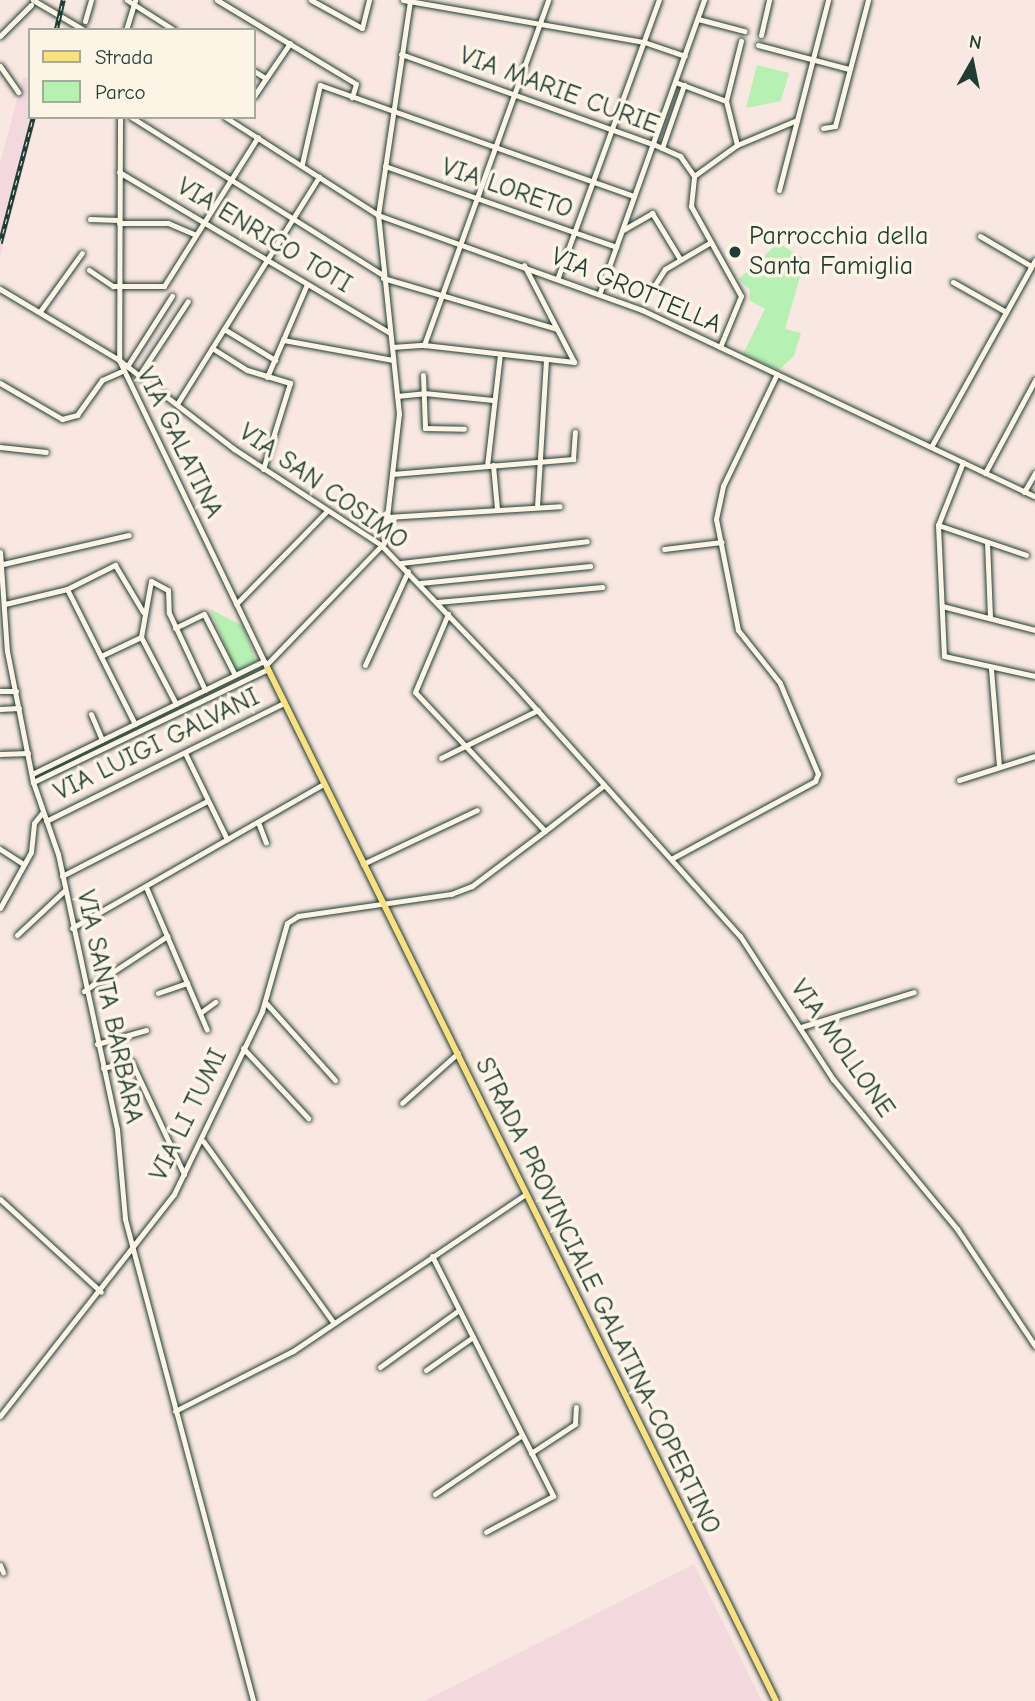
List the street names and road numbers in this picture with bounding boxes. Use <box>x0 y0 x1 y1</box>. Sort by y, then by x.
street label: VIA MARIE CURIE <box>455 40 663 142</box>
street label: VIA LORETO <box>437 152 577 226</box>
street label: VIA ENRICO TOTI <box>171 172 357 300</box>
street label: VIA GROTTELLA <box>546 241 726 341</box>
street label: VIA GALATINA <box>129 363 229 523</box>
street label: VIA SAN COSIMO <box>233 417 413 557</box>
street label: VIA LUIGI GALVANI <box>49 682 265 808</box>
street label: VIA SANTA BARBARA <box>69 887 149 1127</box>
street label: VIA MOLLONE <box>783 974 901 1124</box>
street label: VIA LI TUMI <box>144 1044 234 1186</box>
street label: STRADA PROVINCIALE GALATINA-COPERTINO <box>468 1053 726 1539</box>

